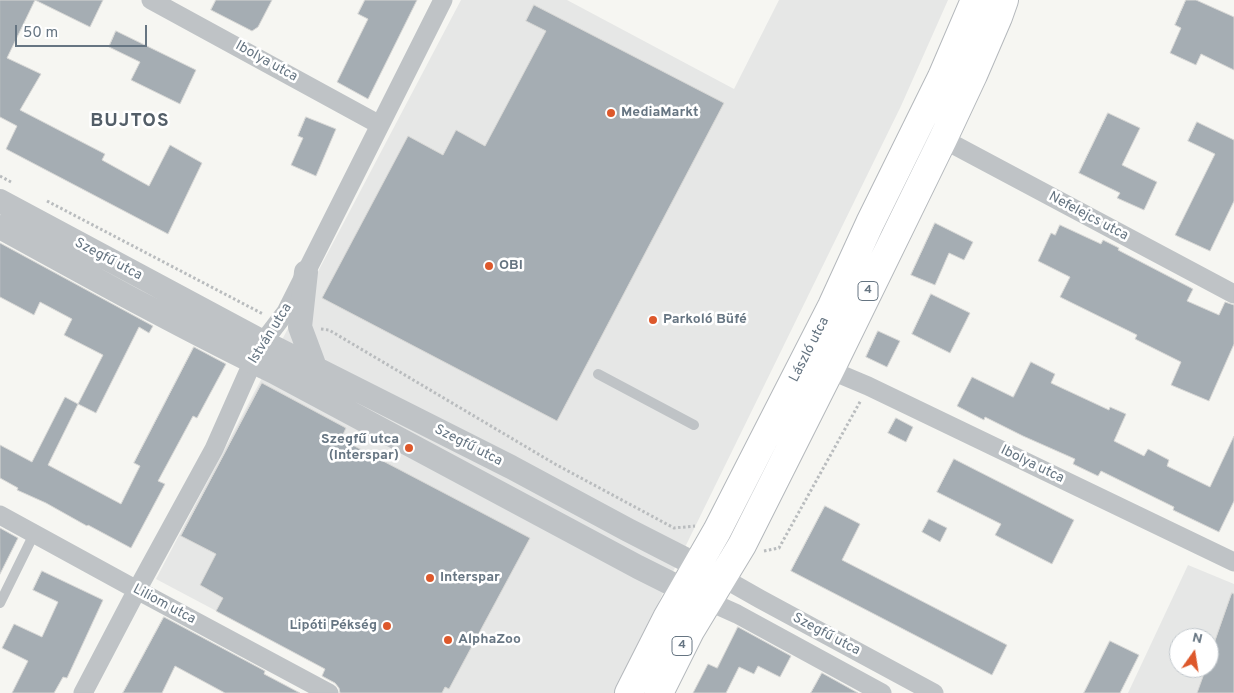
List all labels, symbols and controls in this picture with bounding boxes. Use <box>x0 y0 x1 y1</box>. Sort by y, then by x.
scale bar <box>18 15 150 47</box>
text: 50 m <box>23 24 58 43</box>
street label: Ibolya utca <box>232 38 300 86</box>
place label: MediaMarkt <box>621 105 698 121</box>
marker: MediaMarkt <box>605 107 617 119</box>
district label: BUJTOS <box>90 111 170 133</box>
street label: Nefelejcs utca <box>1045 189 1131 245</box>
street label: Szegfű utca <box>71 235 145 285</box>
place label: OBI <box>499 258 523 274</box>
marker: OBI <box>483 260 495 272</box>
road number: 4 <box>858 282 878 300</box>
street label: István utca <box>246 301 296 367</box>
place label: Parkoló Büfé <box>663 312 747 328</box>
marker: Parkoló Büfé <box>647 314 659 326</box>
street label: László utca <box>786 315 834 385</box>
street label: Szegfű utca <box>431 422 505 470</box>
place label: Szegfű utca (Interspar) <box>321 432 399 464</box>
marker: Szegfű utca (Interspar) <box>403 442 415 454</box>
street label: Ibolya utca <box>998 442 1066 488</box>
place label: Interspar <box>440 570 500 586</box>
marker: Interspar <box>424 572 436 584</box>
street label: Liliom utca <box>130 581 198 629</box>
street label: Szegfű utca <box>789 610 863 660</box>
place label: Lipóti Pékség <box>290 618 377 634</box>
marker: Lipóti Pékség <box>381 620 393 632</box>
north arrow <box>1169 628 1219 678</box>
text: N <box>1190 629 1204 648</box>
place label: AlphaZoo <box>458 632 521 648</box>
marker: AlphaZoo <box>442 634 454 646</box>
road number: 4 <box>672 636 692 656</box>

